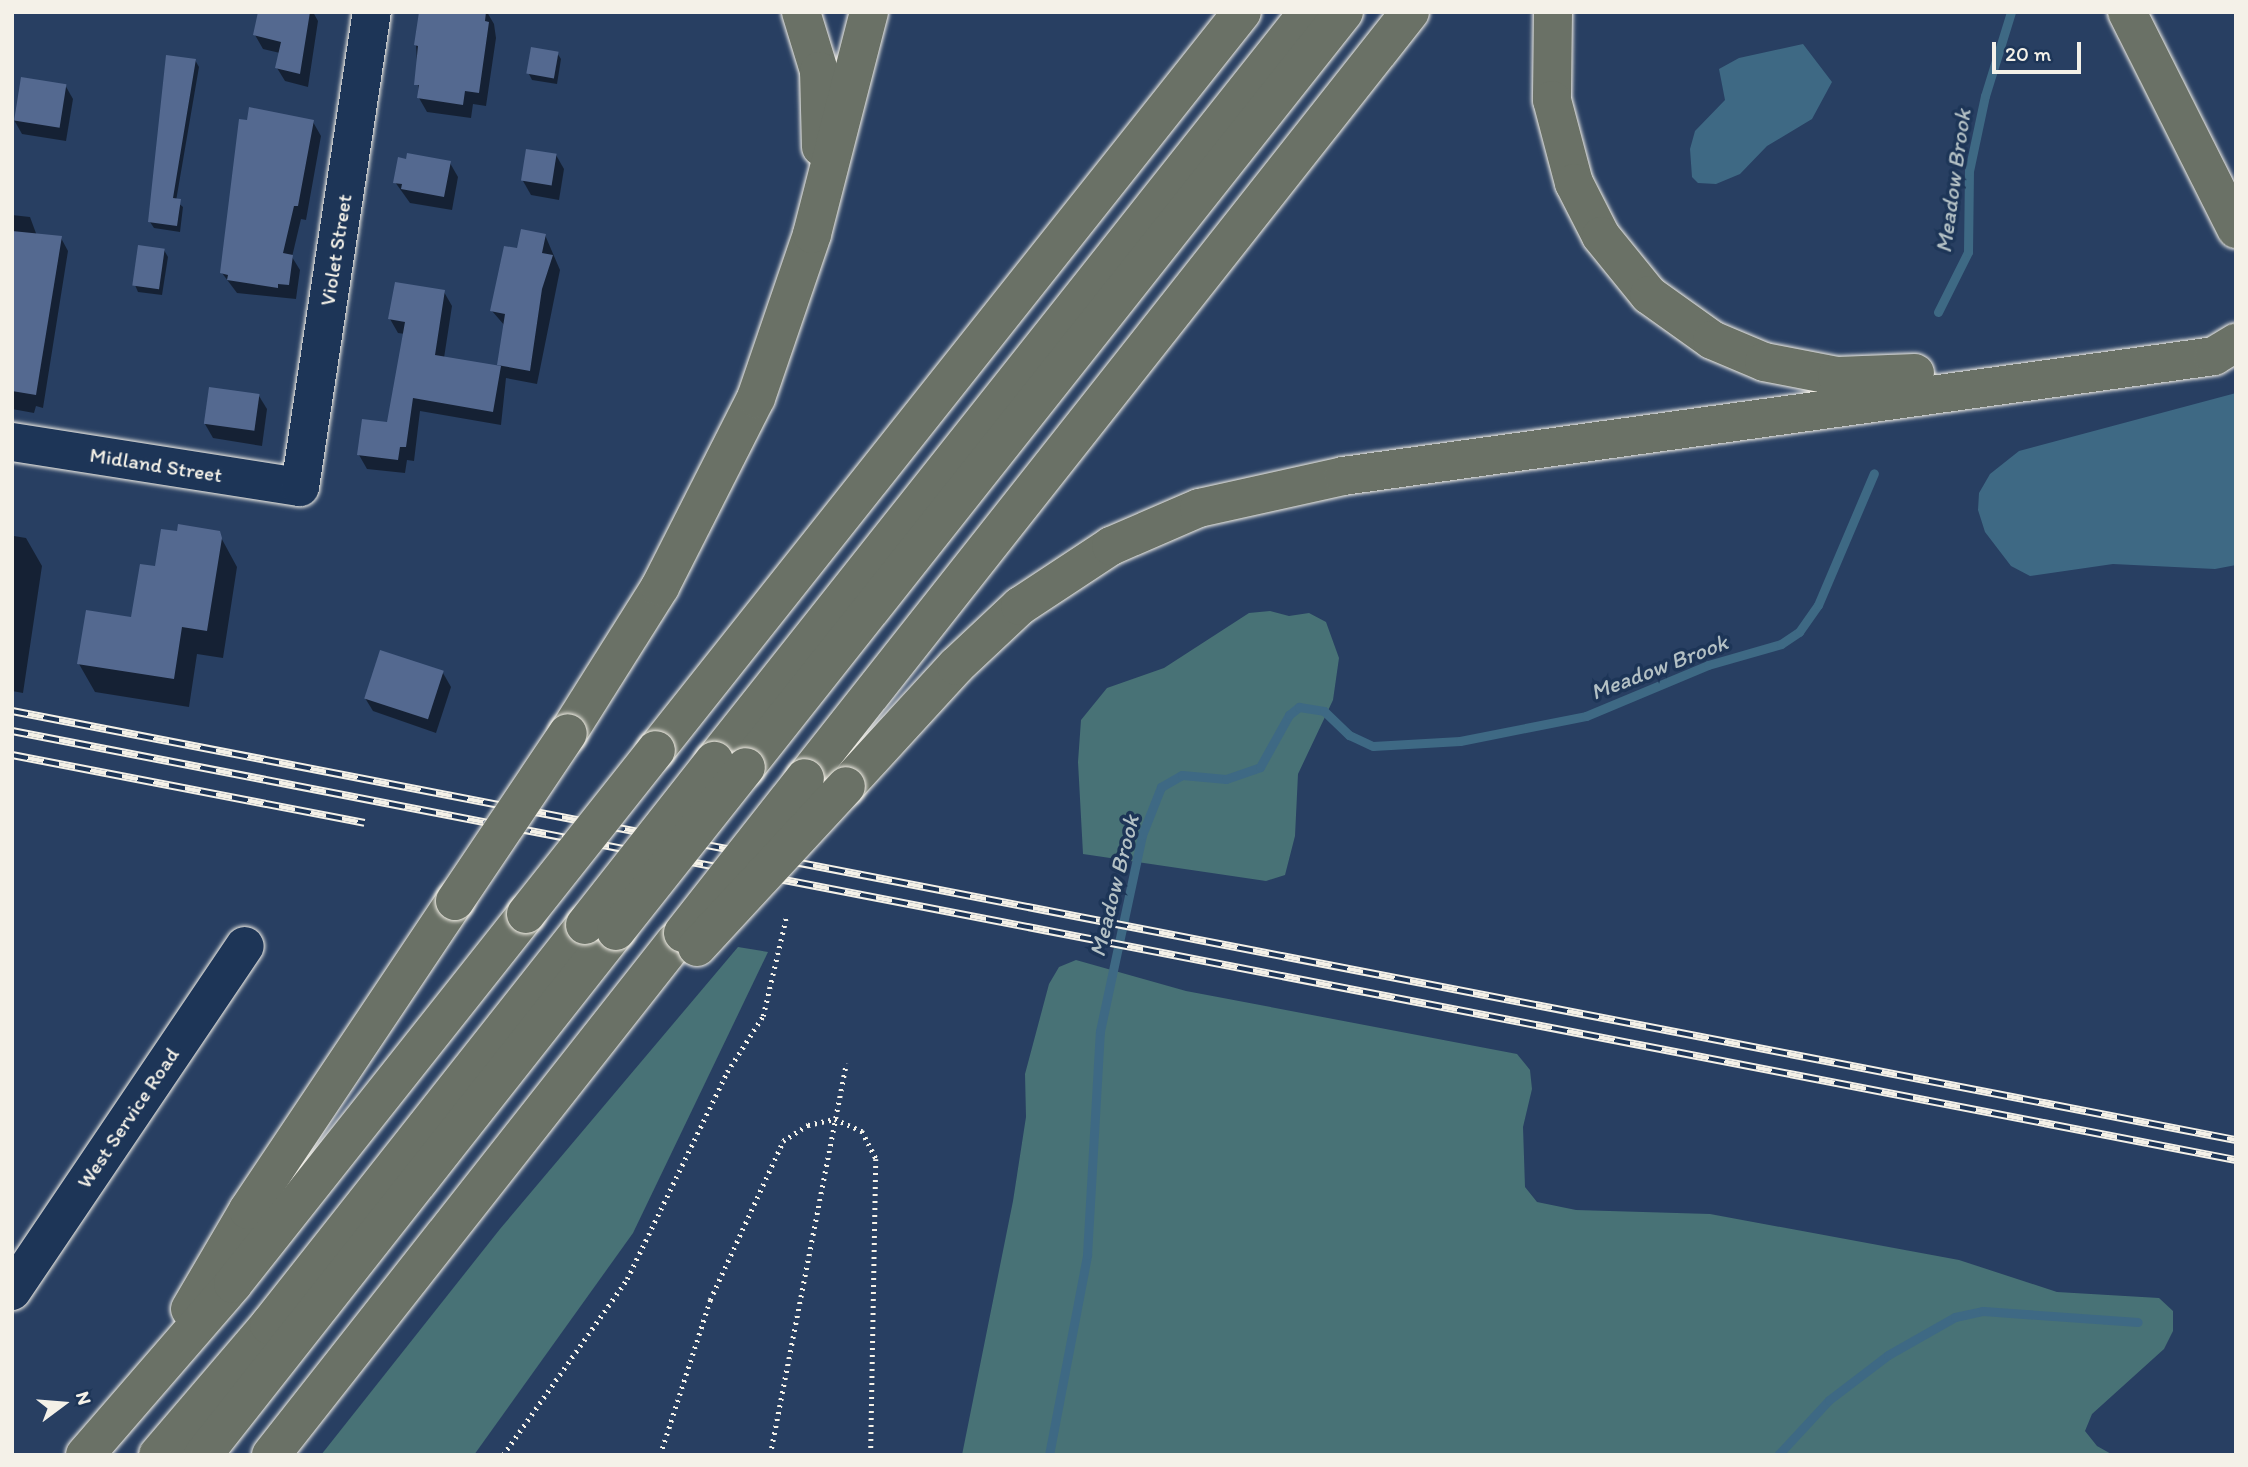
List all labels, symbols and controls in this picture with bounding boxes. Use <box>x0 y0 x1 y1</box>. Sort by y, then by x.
scale bar <box>1996 28 2085 72</box>
text: 20 m <box>2005 41 2051 66</box>
water label: Meadow Brook <box>1929 107 1977 255</box>
street label: Violet Street <box>315 192 357 308</box>
street label: Midland Street <box>88 442 224 488</box>
water label: Meadow Brook <box>1586 628 1732 706</box>
water label: Meadow Brook <box>1083 812 1145 960</box>
street label: West Service Road <box>72 1043 184 1193</box>
north arrow <box>28 1369 98 1439</box>
text: N <box>71 1389 96 1407</box>

